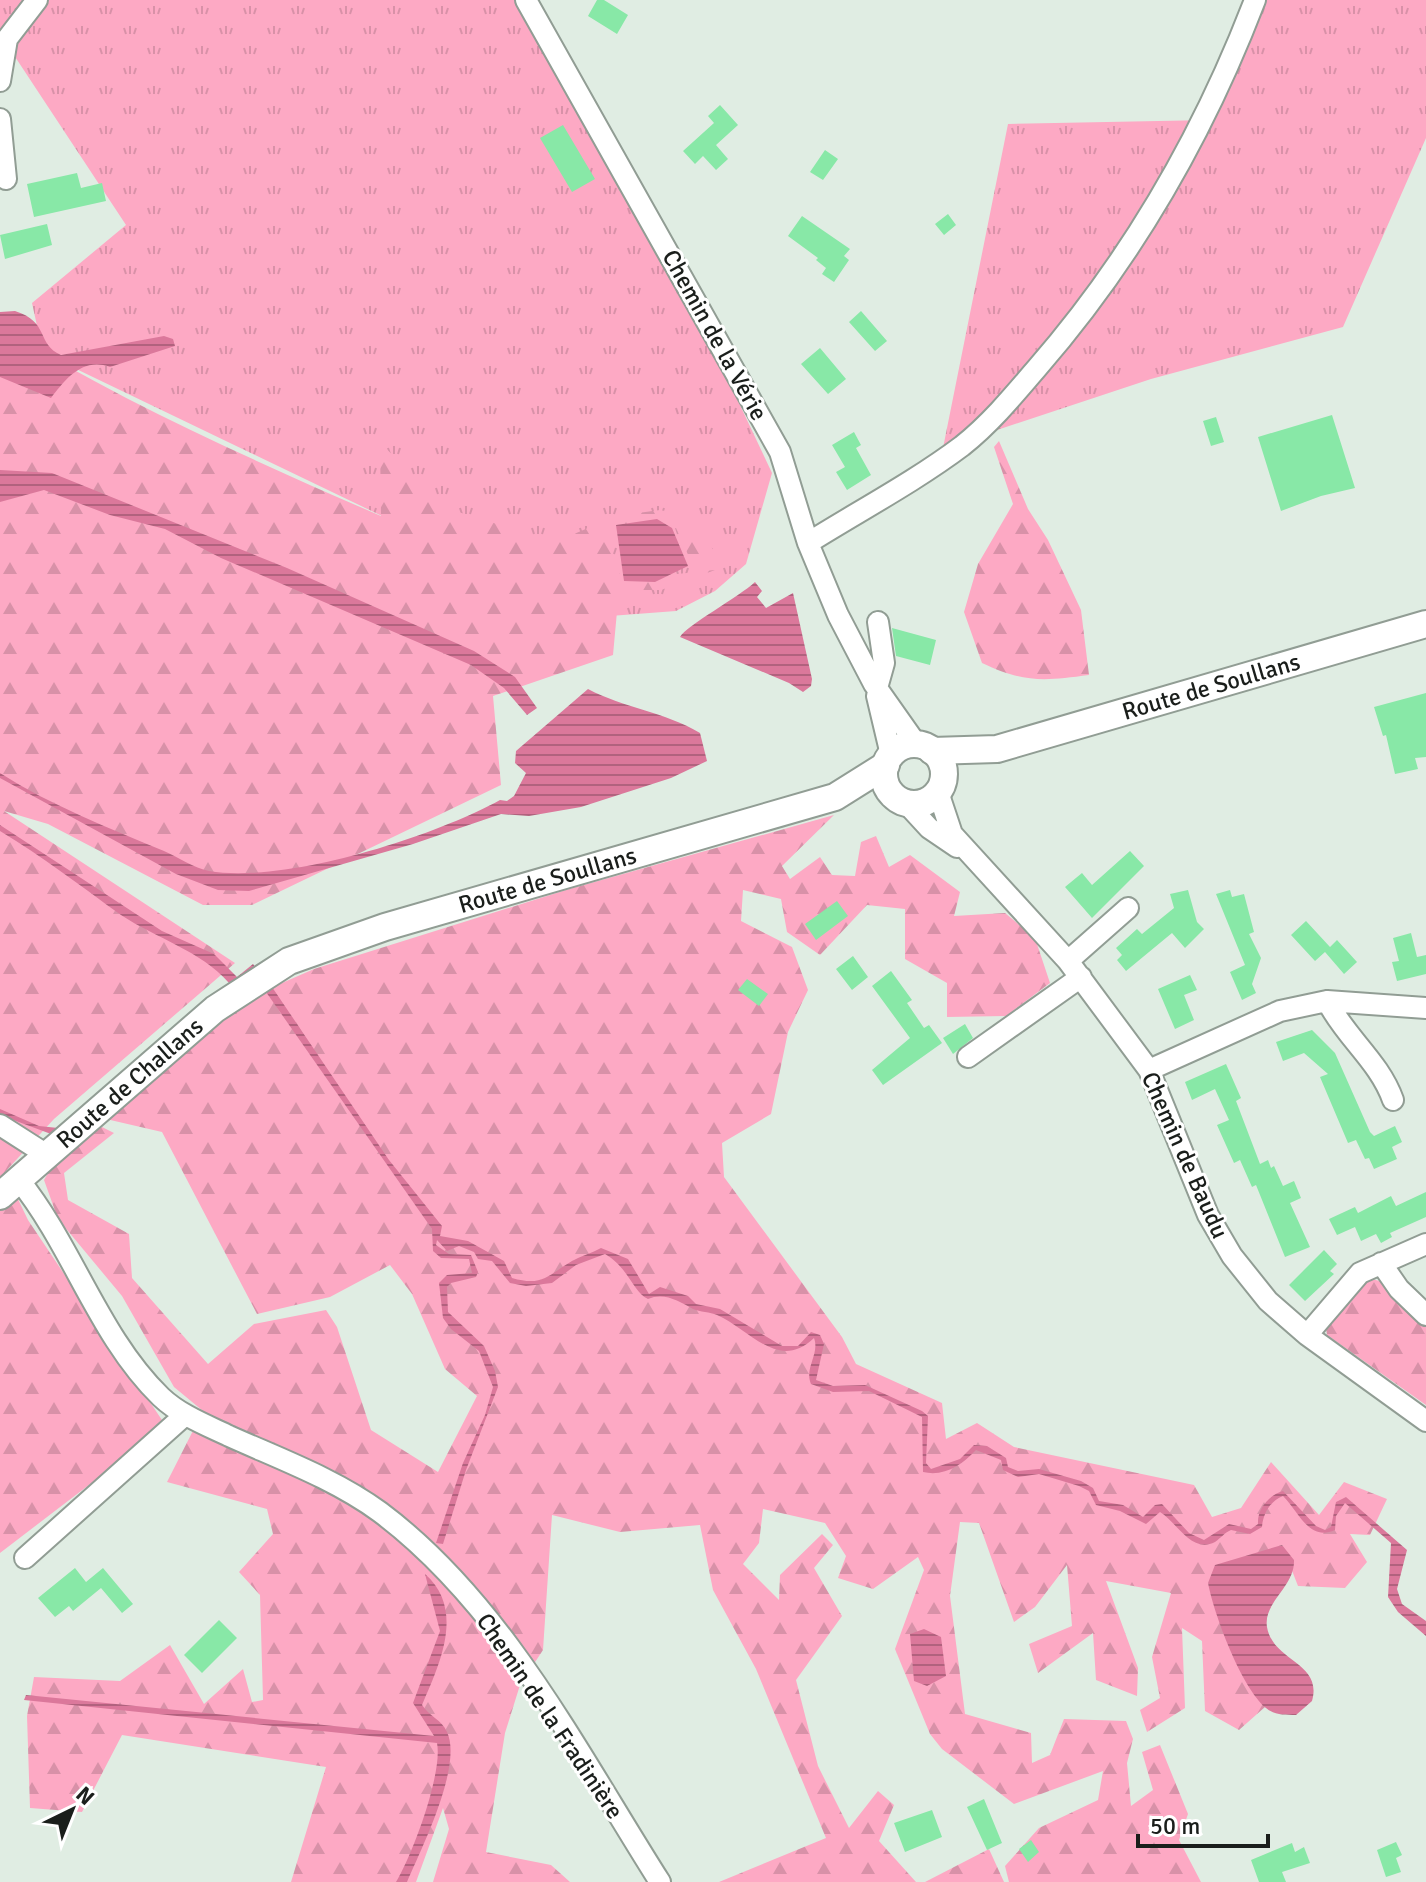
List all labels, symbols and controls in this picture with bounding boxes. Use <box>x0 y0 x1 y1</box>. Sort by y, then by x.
street label: Chemin de la Vérie <box>656 244 774 426</box>
street label: Route de Soullans <box>1119 647 1304 727</box>
street label: Route de Soullans <box>455 840 640 920</box>
street label: Route de Challans <box>50 1011 209 1155</box>
street label: Chemin de Baudu <box>1135 1067 1235 1243</box>
street label: Chemin de la Fradinière <box>470 1607 630 1825</box>
north arrow <box>32 1770 112 1850</box>
text: N <box>70 1781 100 1811</box>
scale bar <box>1138 1798 1268 1848</box>
text: 50 m <box>1150 1811 1200 1841</box>

